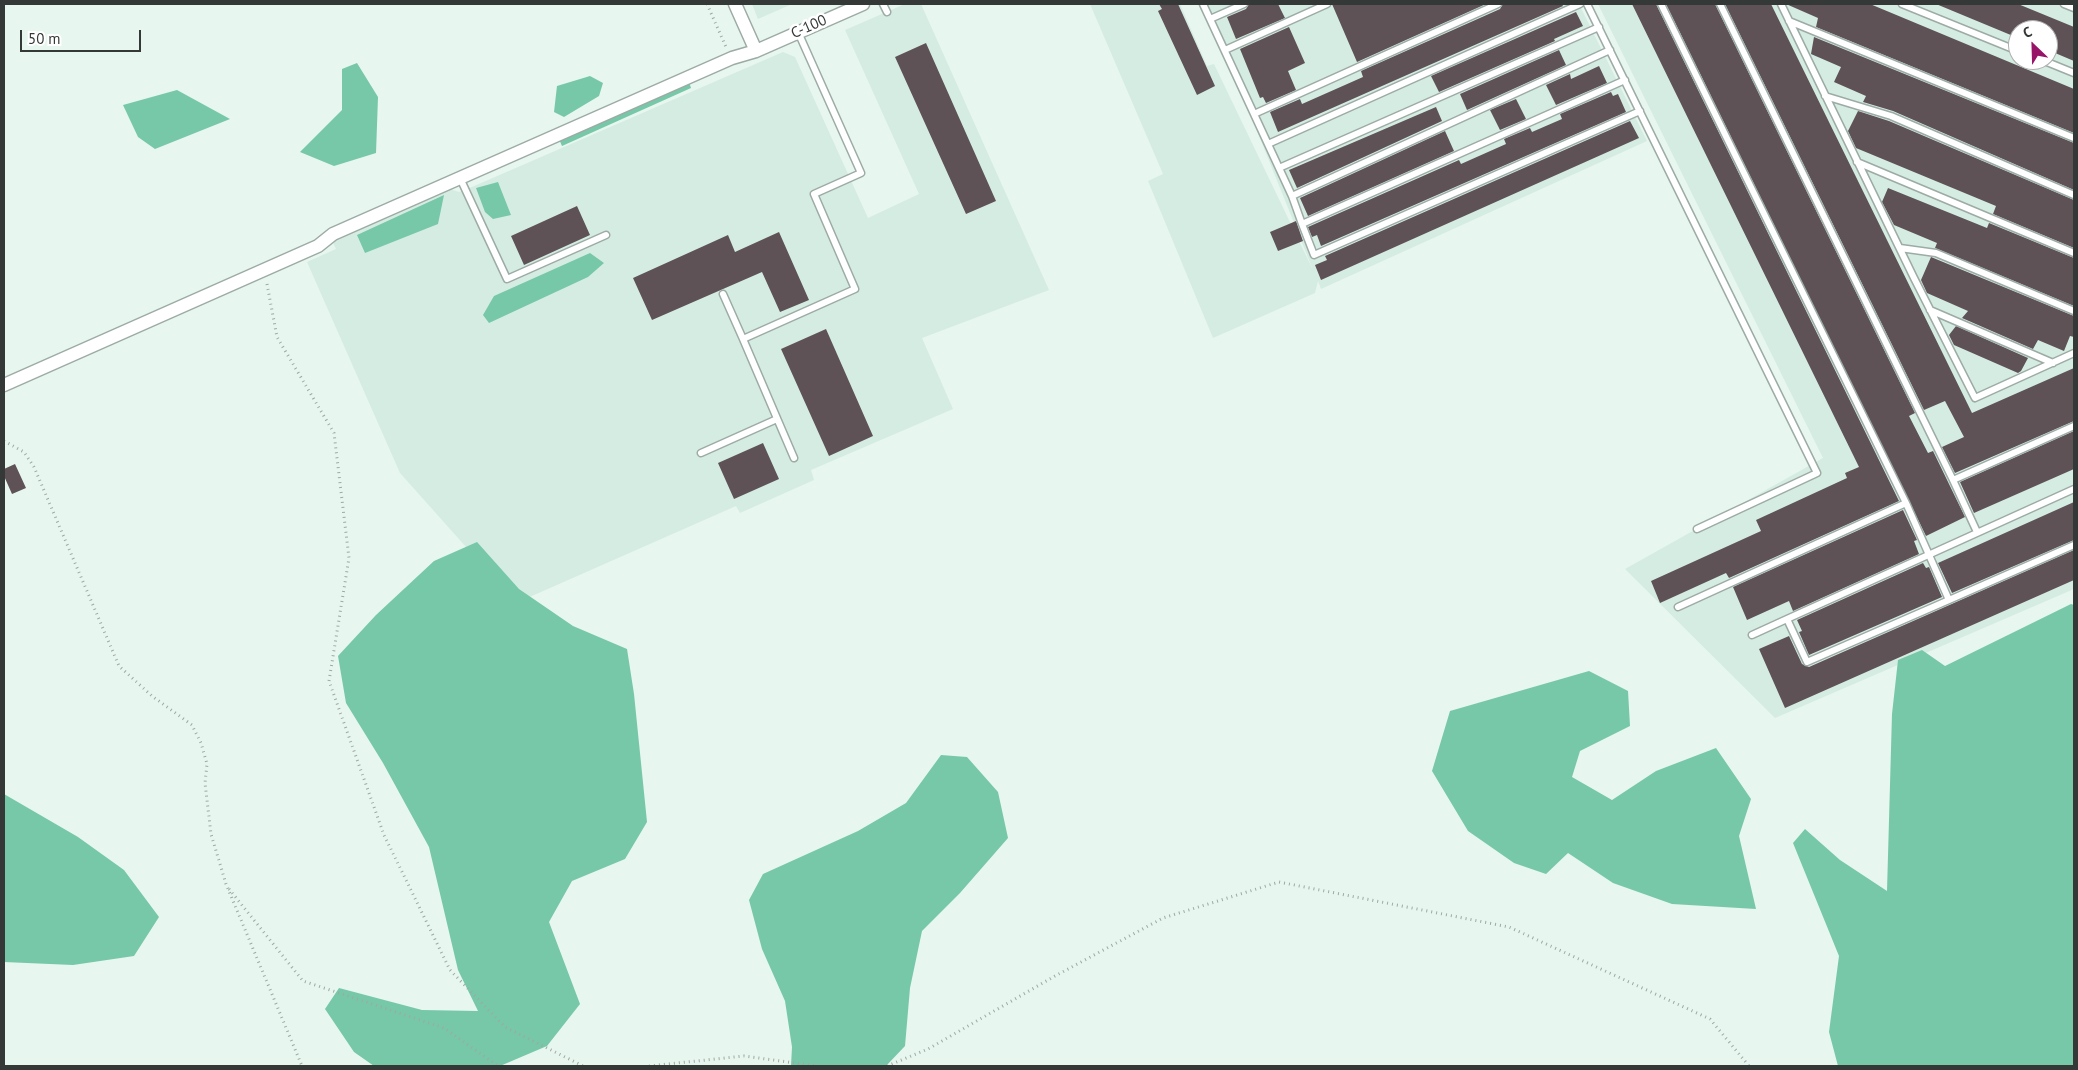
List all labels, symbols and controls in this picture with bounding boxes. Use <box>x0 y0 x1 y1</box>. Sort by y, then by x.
street label: С-100 <box>788 11 830 43</box>
scale bar <box>22 20 144 52</box>
north arrow <box>2008 20 2058 70</box>
text: С <box>2020 22 2035 42</box>
text: 50 m <box>28 29 61 48</box>

